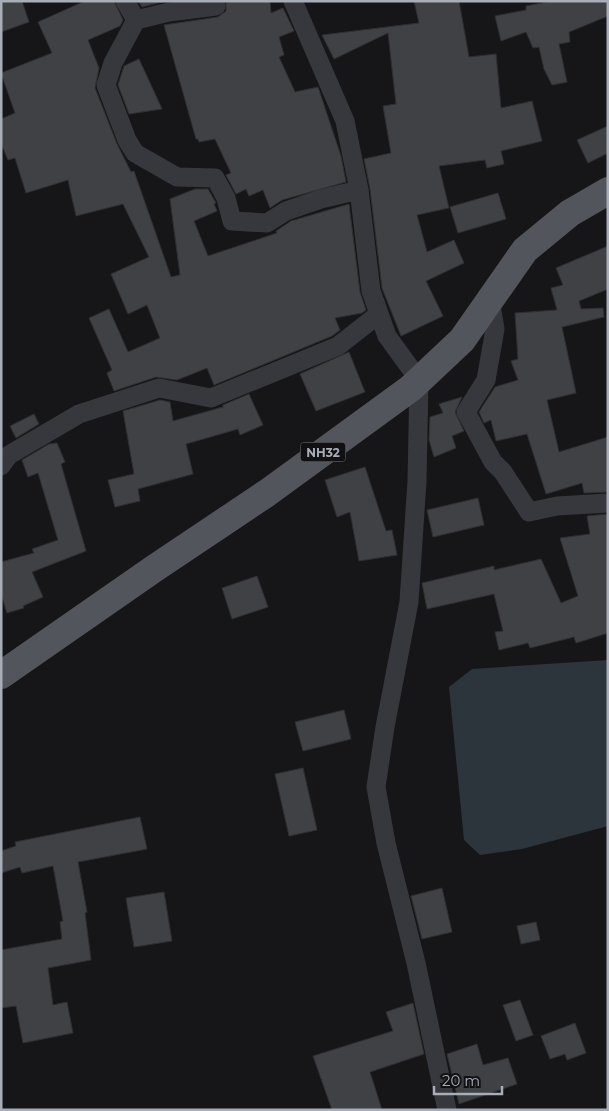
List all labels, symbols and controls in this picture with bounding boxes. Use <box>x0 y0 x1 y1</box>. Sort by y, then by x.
road number: NH32 <box>300 442 346 462</box>
scale bar <box>434 1064 502 1096</box>
text: 20 m <box>442 1071 480 1090</box>

